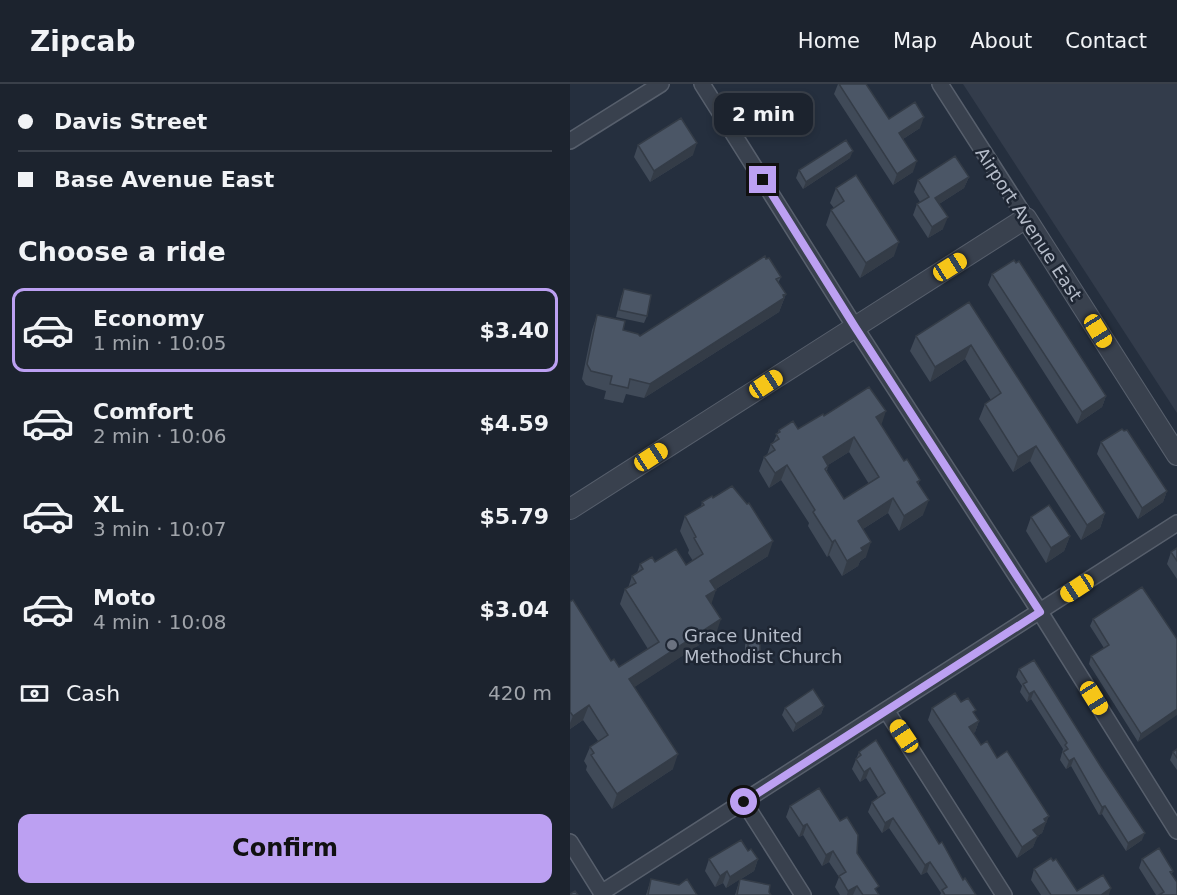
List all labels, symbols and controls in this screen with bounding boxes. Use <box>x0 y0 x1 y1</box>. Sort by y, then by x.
text: Zipcab <box>30 25 135 58</box>
text: Home <box>798 29 860 53</box>
text: Map <box>893 29 937 53</box>
text: About <box>970 29 1032 53</box>
text: Contact <box>1065 29 1147 53</box>
callout: 2 min <box>714 93 812 135</box>
text: 2 min <box>732 102 795 126</box>
text: Davis Street <box>54 109 207 134</box>
street label: Airport Avenue East <box>972 143 1086 305</box>
route end <box>749 166 776 193</box>
text: Base Avenue East <box>54 167 274 192</box>
text: Choose a ride <box>18 236 226 267</box>
car <box>930 250 970 284</box>
icon: car <box>21 303 75 357</box>
text: Economy <box>93 306 204 331</box>
car <box>1081 311 1115 351</box>
text: $3.40 <box>479 318 549 343</box>
text: 1 min · 10:05 <box>93 331 227 355</box>
car <box>746 367 786 401</box>
icon: car <box>21 396 75 450</box>
text: Comfort <box>93 399 193 424</box>
text: $4.59 <box>479 411 549 436</box>
text: 2 min · 10:06 <box>93 424 227 448</box>
car <box>631 440 671 474</box>
icon: car <box>21 489 75 543</box>
text: XL <box>93 492 124 517</box>
text: $5.79 <box>479 504 549 529</box>
text: 3 min · 10:07 <box>93 517 227 541</box>
car <box>1057 571 1097 605</box>
icon: car <box>21 582 75 636</box>
text: Moto <box>93 585 156 610</box>
text: $3.04 <box>479 597 549 622</box>
text: 4 min · 10:08 <box>93 610 227 634</box>
place label: Grace United Methodist Church <box>684 625 842 667</box>
marker: Grace United Methodist Church <box>665 638 679 652</box>
icon: cash <box>18 677 51 710</box>
car <box>1077 678 1111 718</box>
text: Cash <box>66 681 120 706</box>
text: 420 m <box>488 681 552 705</box>
car <box>886 716 922 756</box>
route start <box>730 788 757 815</box>
button: Confirm <box>18 814 552 883</box>

